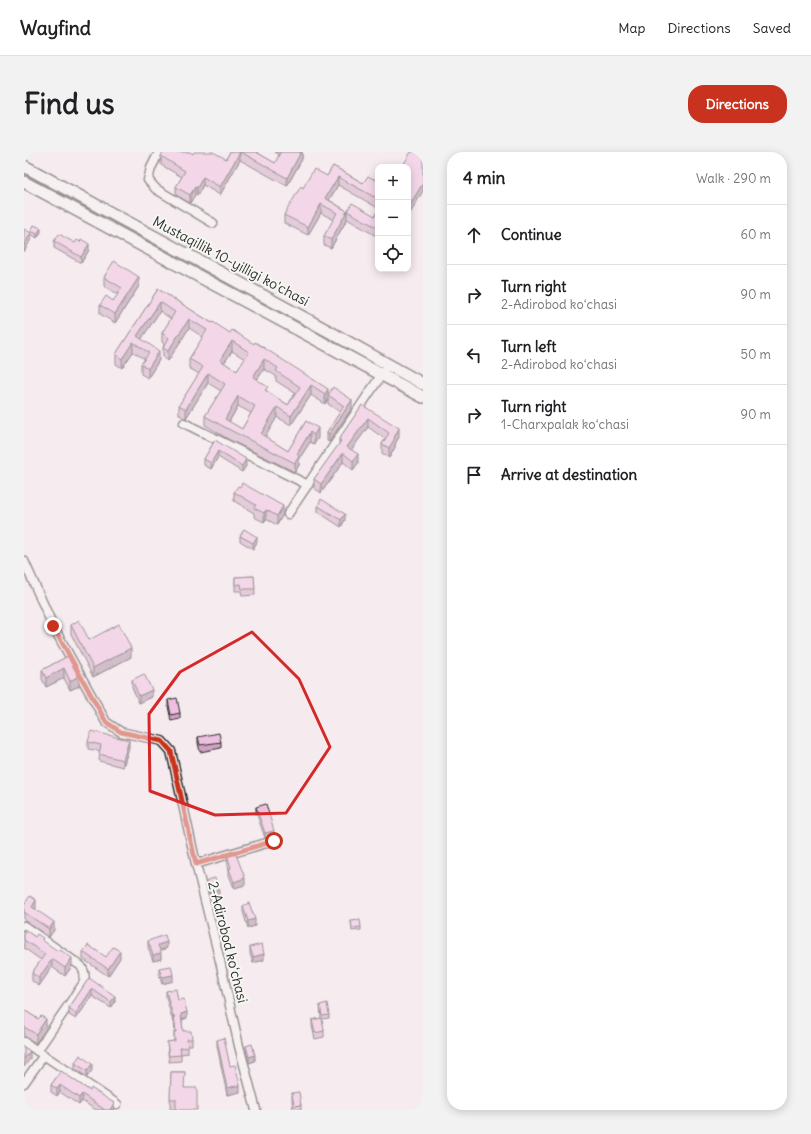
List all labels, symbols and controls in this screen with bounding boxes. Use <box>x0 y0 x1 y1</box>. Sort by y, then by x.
text: Wayfind <box>20 16 91 40</box>
text: Map <box>618 19 645 37</box>
text: Directions <box>667 19 731 37</box>
text: Saved <box>753 19 791 37</box>
button: Directions <box>688 85 787 123</box>
text: Find us <box>24 86 115 122</box>
map controls <box>375 164 411 272</box>
button: + <box>375 164 411 200</box>
text: 4 min <box>463 167 505 189</box>
text: Walk · 290 m <box>696 170 771 187</box>
button: − <box>375 200 411 236</box>
street label: Mustaqillik 10-yilligi ko'chasi <box>150 212 312 310</box>
icon: ahead <box>463 224 485 246</box>
text: Continue <box>501 225 562 244</box>
text: 60 m <box>740 226 771 243</box>
button: locate <box>375 236 411 272</box>
text: Turn right <box>501 277 566 296</box>
icon: right <box>463 284 485 306</box>
text: 90 m <box>740 286 771 303</box>
text: 2-Adirobod koʻchasi <box>501 296 617 313</box>
text: Turn left <box>501 337 556 356</box>
icon: left <box>463 344 485 366</box>
text: 50 m <box>740 346 771 363</box>
text: 2-Adirobod koʻchasi <box>501 356 617 373</box>
text: Turn right <box>501 397 566 416</box>
icon: right <box>463 404 485 426</box>
text: 90 m <box>740 406 771 423</box>
text: 1-Charxpalak koʻchasi <box>501 416 629 433</box>
icon: arrive <box>463 464 485 486</box>
text: Arrive at destination <box>501 465 637 484</box>
route end <box>44 617 62 635</box>
route start <box>265 832 283 850</box>
street label: 2-Adirobod koʻchasi <box>204 879 252 1005</box>

